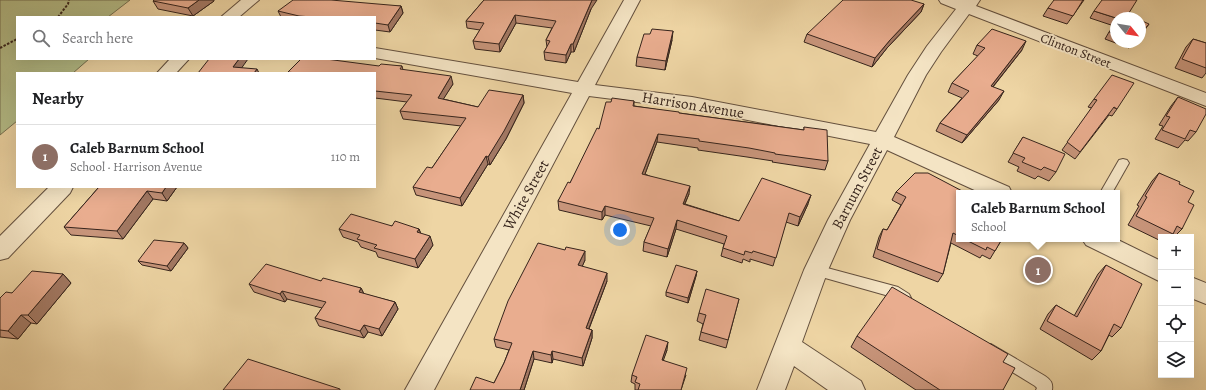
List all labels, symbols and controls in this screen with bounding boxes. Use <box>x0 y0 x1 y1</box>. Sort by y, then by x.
north arrow <box>1110 12 1146 48</box>
search box <box>16 16 376 60</box>
icon: search <box>30 27 52 49</box>
text: Search here <box>62 28 133 48</box>
street label: Clinton Street <box>1038 29 1114 72</box>
text: Nearby <box>32 87 83 110</box>
street label: Harrison Avenue <box>641 87 746 123</box>
text: Caleb Barnum School <box>70 138 204 158</box>
street label: Barnum Street <box>827 143 887 233</box>
text: 1 <box>43 148 47 165</box>
text: 110 m <box>331 148 360 165</box>
street label: White Street <box>498 156 554 235</box>
text: School · Harrison Avenue <box>70 158 202 175</box>
popup <box>956 190 1120 242</box>
text: Caleb Barnum School <box>971 198 1105 218</box>
text: School <box>971 218 1006 235</box>
your location <box>610 220 630 240</box>
map controls <box>1158 234 1194 378</box>
button: + <box>1158 234 1194 270</box>
pin: 1 <box>1025 255 1051 285</box>
button: − <box>1158 270 1194 306</box>
button: locate <box>1158 306 1194 342</box>
button: layers <box>1158 342 1194 378</box>

